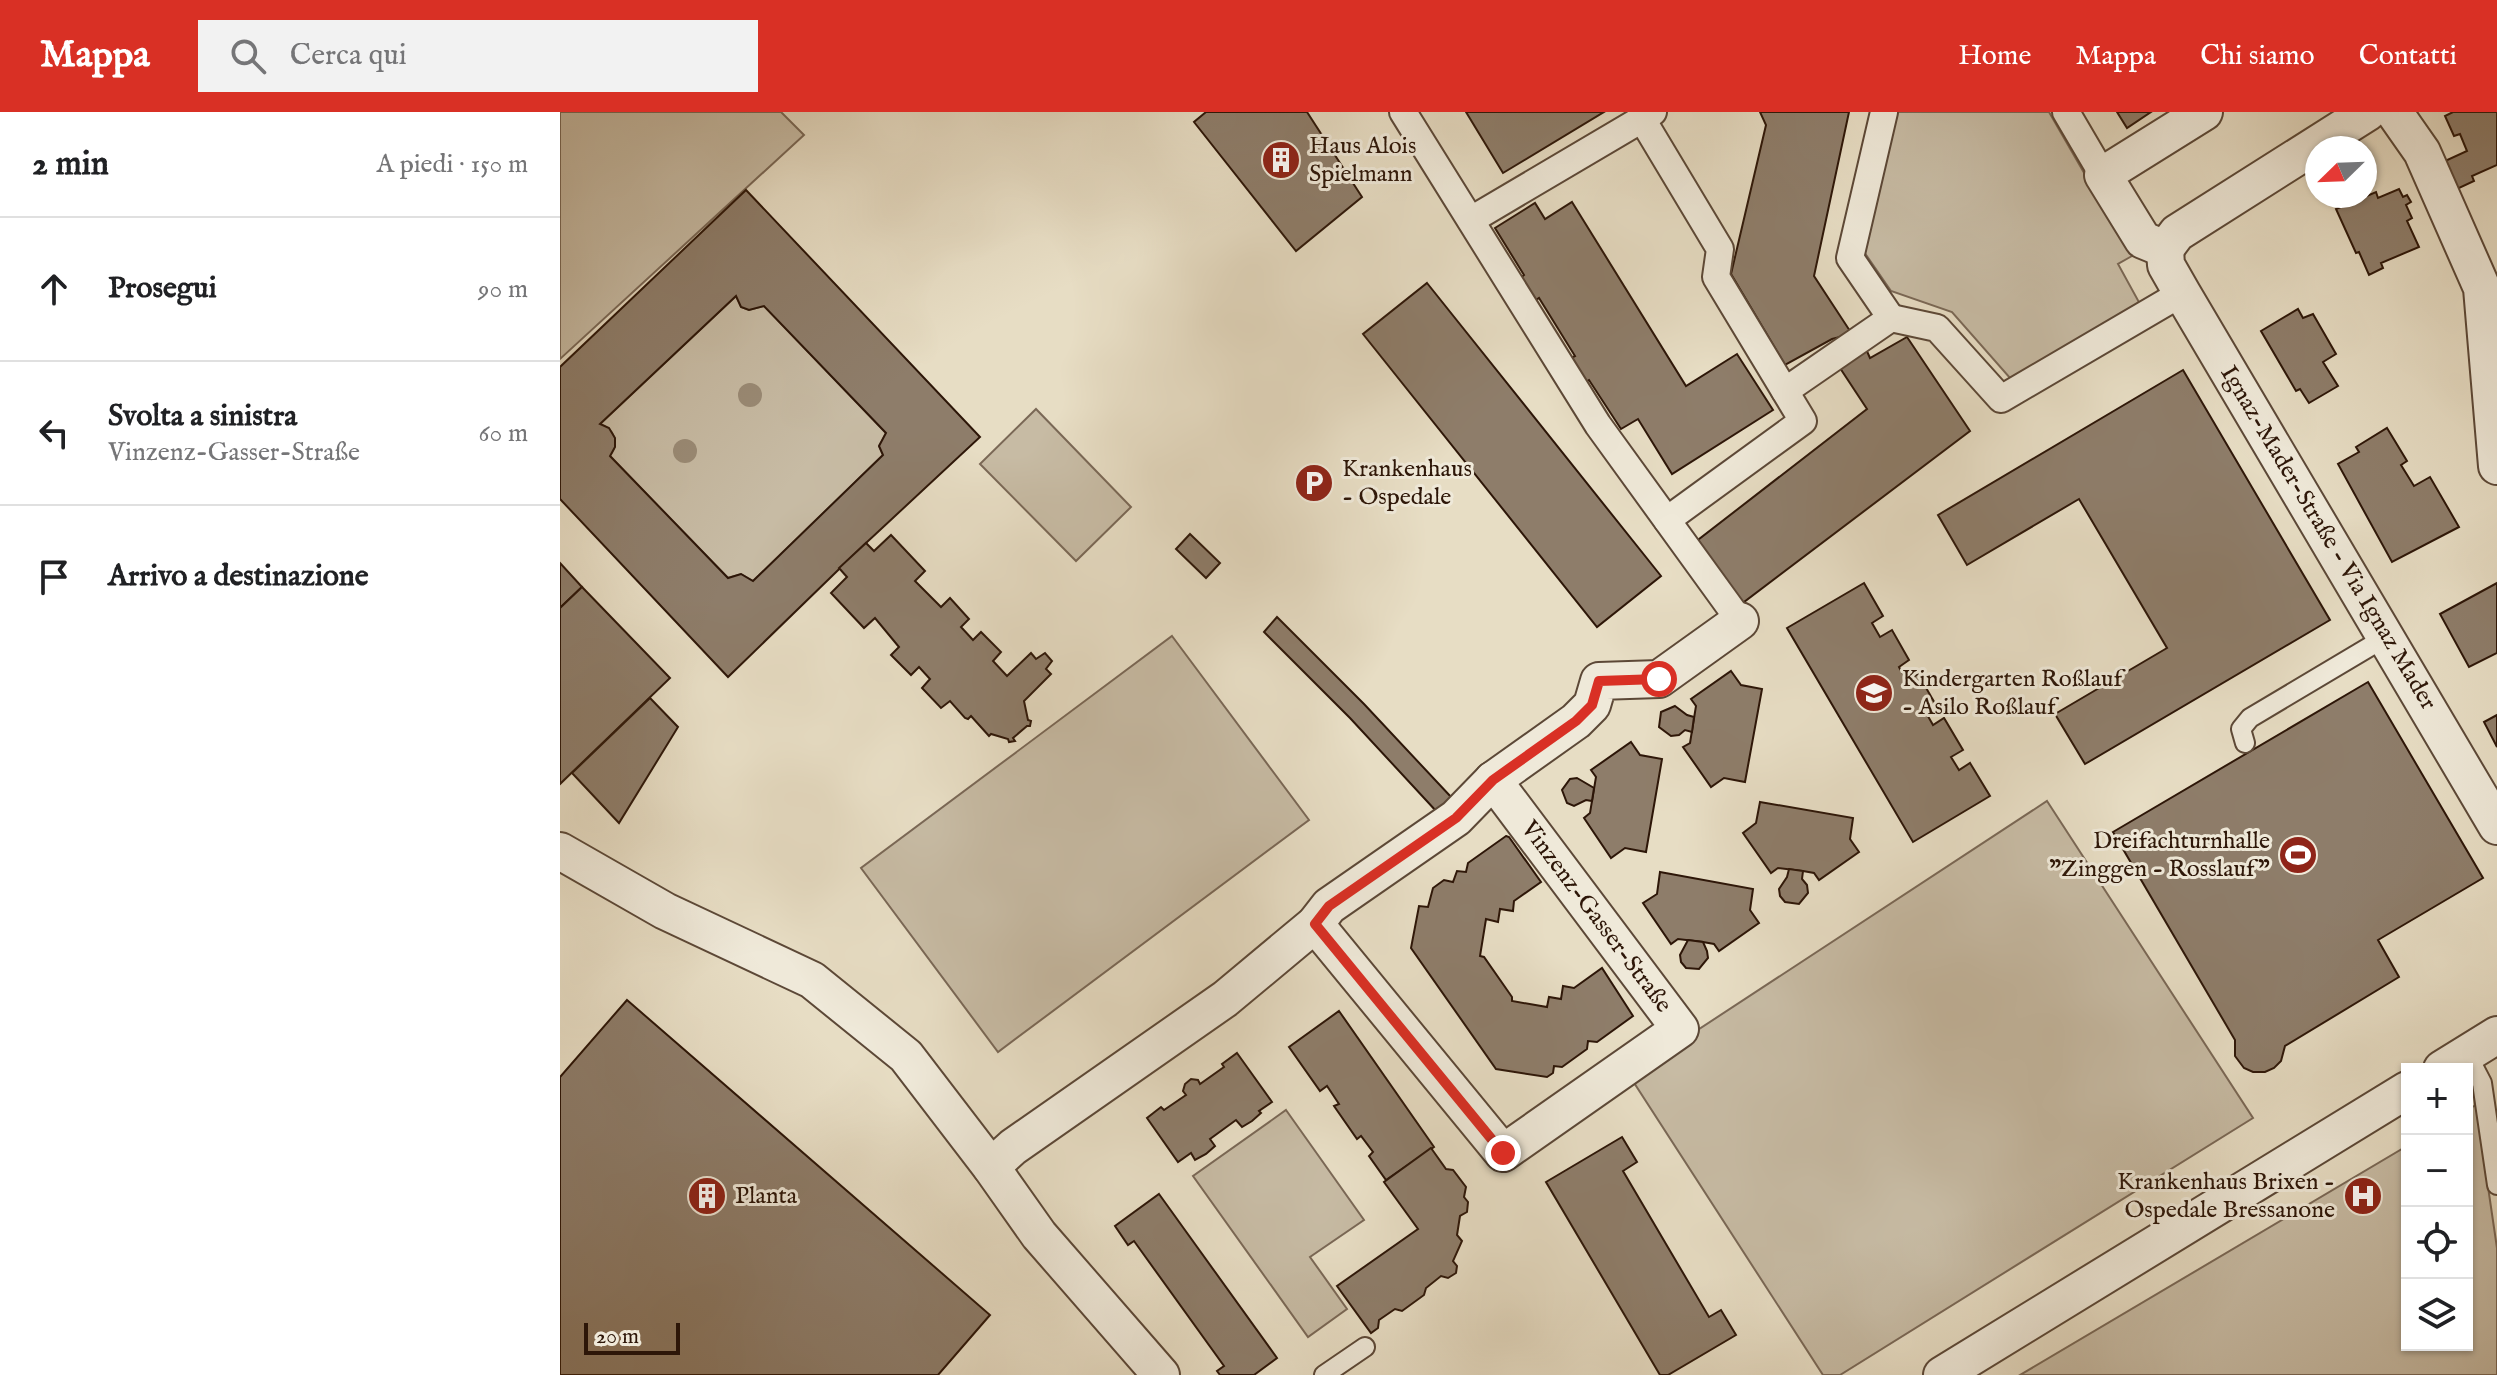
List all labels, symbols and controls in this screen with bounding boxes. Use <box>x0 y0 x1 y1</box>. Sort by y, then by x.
search box <box>198 20 758 92</box>
text: Mappa <box>40 32 150 80</box>
icon: search <box>226 34 270 78</box>
text: Cerca qui <box>290 37 407 75</box>
text: Home <box>1958 39 2031 74</box>
text: Mappa <box>2075 39 2156 74</box>
text: Chi siamo <box>2200 39 2315 74</box>
text: Contatti <box>2359 39 2457 74</box>
place label: Haus Alois Spielmann <box>1309 131 1416 190</box>
north arrow <box>2305 136 2377 208</box>
building icon: Haus Alois Spielmann <box>1260 139 1302 181</box>
text: 2 min <box>32 143 109 186</box>
text: A piedi · 150 m <box>377 148 528 181</box>
icon: ahead <box>32 267 76 311</box>
text: Prosegui <box>108 270 217 308</box>
text: 90 m <box>478 273 528 306</box>
street label: Ignaz-Mader-Straße - Via Ignaz Mader <box>2213 360 2443 716</box>
text: Svolta a sinistra <box>108 398 297 436</box>
icon: left <box>32 411 76 455</box>
text: 60 m <box>479 417 528 450</box>
text: Vinzenz-Gasser-Straße <box>108 436 360 469</box>
place label: Krankenhaus - Ospedale <box>1342 454 1472 513</box>
parking icon: Krankenhaus - Ospedale <box>1293 462 1335 504</box>
icon: arrive <box>32 555 76 599</box>
text: Arrivo a destinazione <box>108 558 369 596</box>
route start <box>1641 661 1677 697</box>
place label: Kindergarten Roßlauf - Asilo Roßlauf <box>1902 664 2127 723</box>
school or university icon: Kindergarten Roßlauf - Asilo Roßlauf <box>1853 672 1895 714</box>
street label: Vinzenz-Gasser-Straße <box>1513 814 1678 1019</box>
place label: Dreifachturnhalle "Zinggen - Rosslauf" <box>2049 826 2270 885</box>
sports icon: Dreifachturnhalle "Zinggen - Rosslauf" <box>2277 834 2319 876</box>
map controls <box>2401 1063 2473 1351</box>
button: + <box>2401 1063 2473 1135</box>
route end <box>1485 1135 1521 1171</box>
button: − <box>2401 1135 2473 1207</box>
place label: Krankenhaus Brixen - Ospedale Bressanone <box>2117 1167 2335 1226</box>
building icon: Planta <box>686 1175 728 1217</box>
hospital icon: Krankenhaus Brixen - Ospedale Bressanone <box>2342 1175 2384 1217</box>
place label: Planta <box>735 1181 798 1212</box>
button: locate <box>2401 1207 2473 1279</box>
button: layers <box>2401 1279 2473 1351</box>
scale bar <box>584 1319 680 1355</box>
text: 20 m <box>596 1323 639 1351</box>

